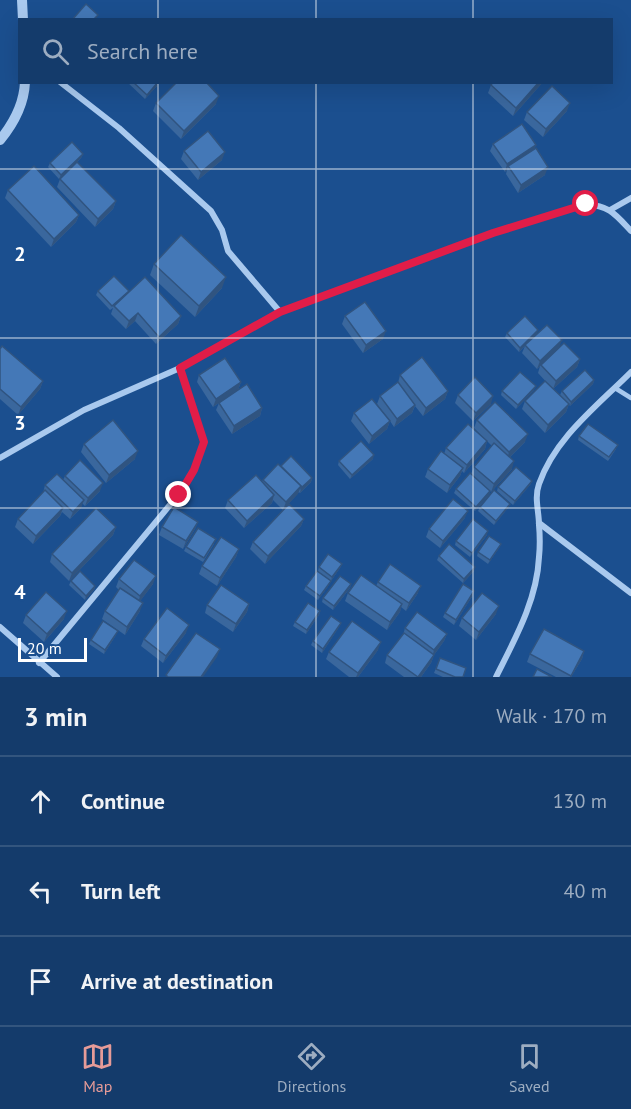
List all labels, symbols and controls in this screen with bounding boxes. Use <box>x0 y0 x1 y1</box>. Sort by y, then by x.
search box <box>18 18 613 84</box>
icon: search <box>39 35 72 68</box>
text: Search here <box>87 37 198 65</box>
route start <box>572 190 598 216</box>
text: 2 <box>14 241 26 267</box>
text: 3 <box>14 410 26 436</box>
route end <box>165 481 191 507</box>
text: 4 <box>14 579 26 605</box>
scale bar <box>18 635 87 662</box>
text: 20 m <box>27 638 62 658</box>
text: 3 min <box>24 700 87 733</box>
text: Walk · 170 m <box>496 703 607 729</box>
icon: ahead <box>24 785 57 818</box>
text: Continue <box>81 787 165 815</box>
text: 130 m <box>553 788 607 814</box>
icon: left <box>24 875 57 908</box>
text: Turn left <box>81 877 161 905</box>
text: 40 m <box>564 878 607 904</box>
icon: arrive <box>24 965 57 998</box>
text: Arrive at destination <box>81 967 273 995</box>
tab: Map <box>81 1040 114 1096</box>
tab: Directions <box>277 1040 346 1096</box>
tab: Saved <box>509 1040 550 1096</box>

